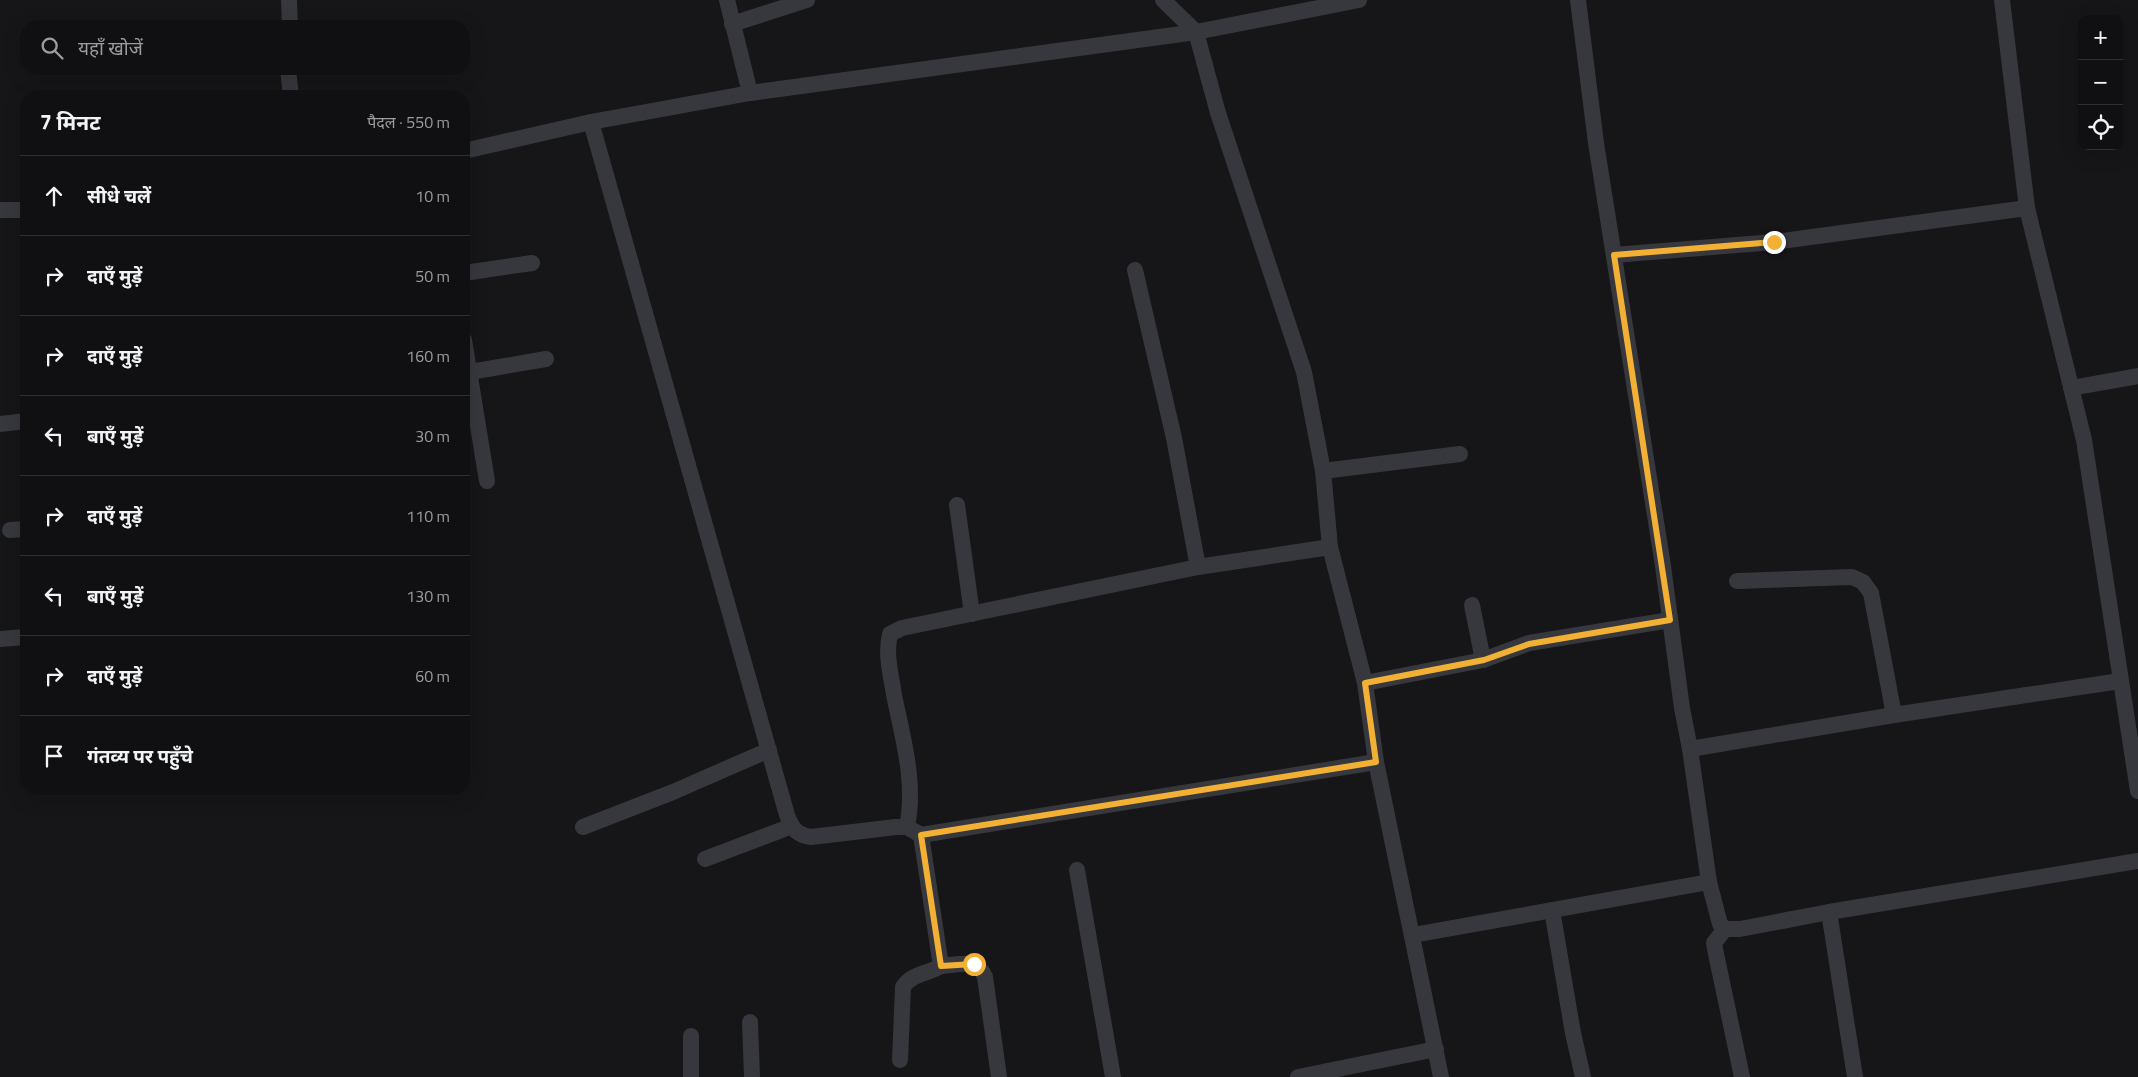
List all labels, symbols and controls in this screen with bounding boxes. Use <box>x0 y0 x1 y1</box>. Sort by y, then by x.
map controls <box>2078 15 2123 150</box>
button: + <box>2078 15 2123 60</box>
search box <box>20 20 470 75</box>
text: यहाँ खोजें <box>78 33 143 62</box>
icon: search <box>38 34 66 62</box>
button: − <box>2078 60 2123 105</box>
button: locate <box>2078 105 2123 150</box>
text: 7 मिनट <box>40 106 100 138</box>
text: पैदल · 550 m <box>367 110 450 134</box>
text: सीधे चलें <box>87 181 151 210</box>
icon: ahead <box>40 182 68 210</box>
text: 10 m <box>415 184 450 208</box>
route end <box>1763 231 1786 254</box>
text: दाएँ मुड़ें <box>87 261 142 290</box>
icon: right <box>40 262 68 290</box>
text: 50 m <box>415 264 450 288</box>
text: दाएँ मुड़ें <box>87 341 142 370</box>
icon: right <box>40 342 68 370</box>
text: 160 m <box>406 344 450 368</box>
text: बाएँ मुड़ें <box>87 421 143 450</box>
icon: left <box>40 422 68 450</box>
text: 30 m <box>415 424 450 448</box>
text: दाएँ मुड़ें <box>87 501 142 530</box>
icon: right <box>40 502 68 530</box>
text: 110 m <box>406 504 450 528</box>
text: बाएँ मुड़ें <box>87 581 143 610</box>
icon: left <box>40 582 68 610</box>
text: 130 m <box>406 584 450 608</box>
text: दाएँ मुड़ें <box>87 661 142 690</box>
icon: right <box>40 662 68 690</box>
text: 60 m <box>415 664 450 688</box>
text: गंतव्य पर पहुँचे <box>87 741 193 770</box>
icon: arrive <box>40 742 68 770</box>
route start <box>963 953 986 976</box>

